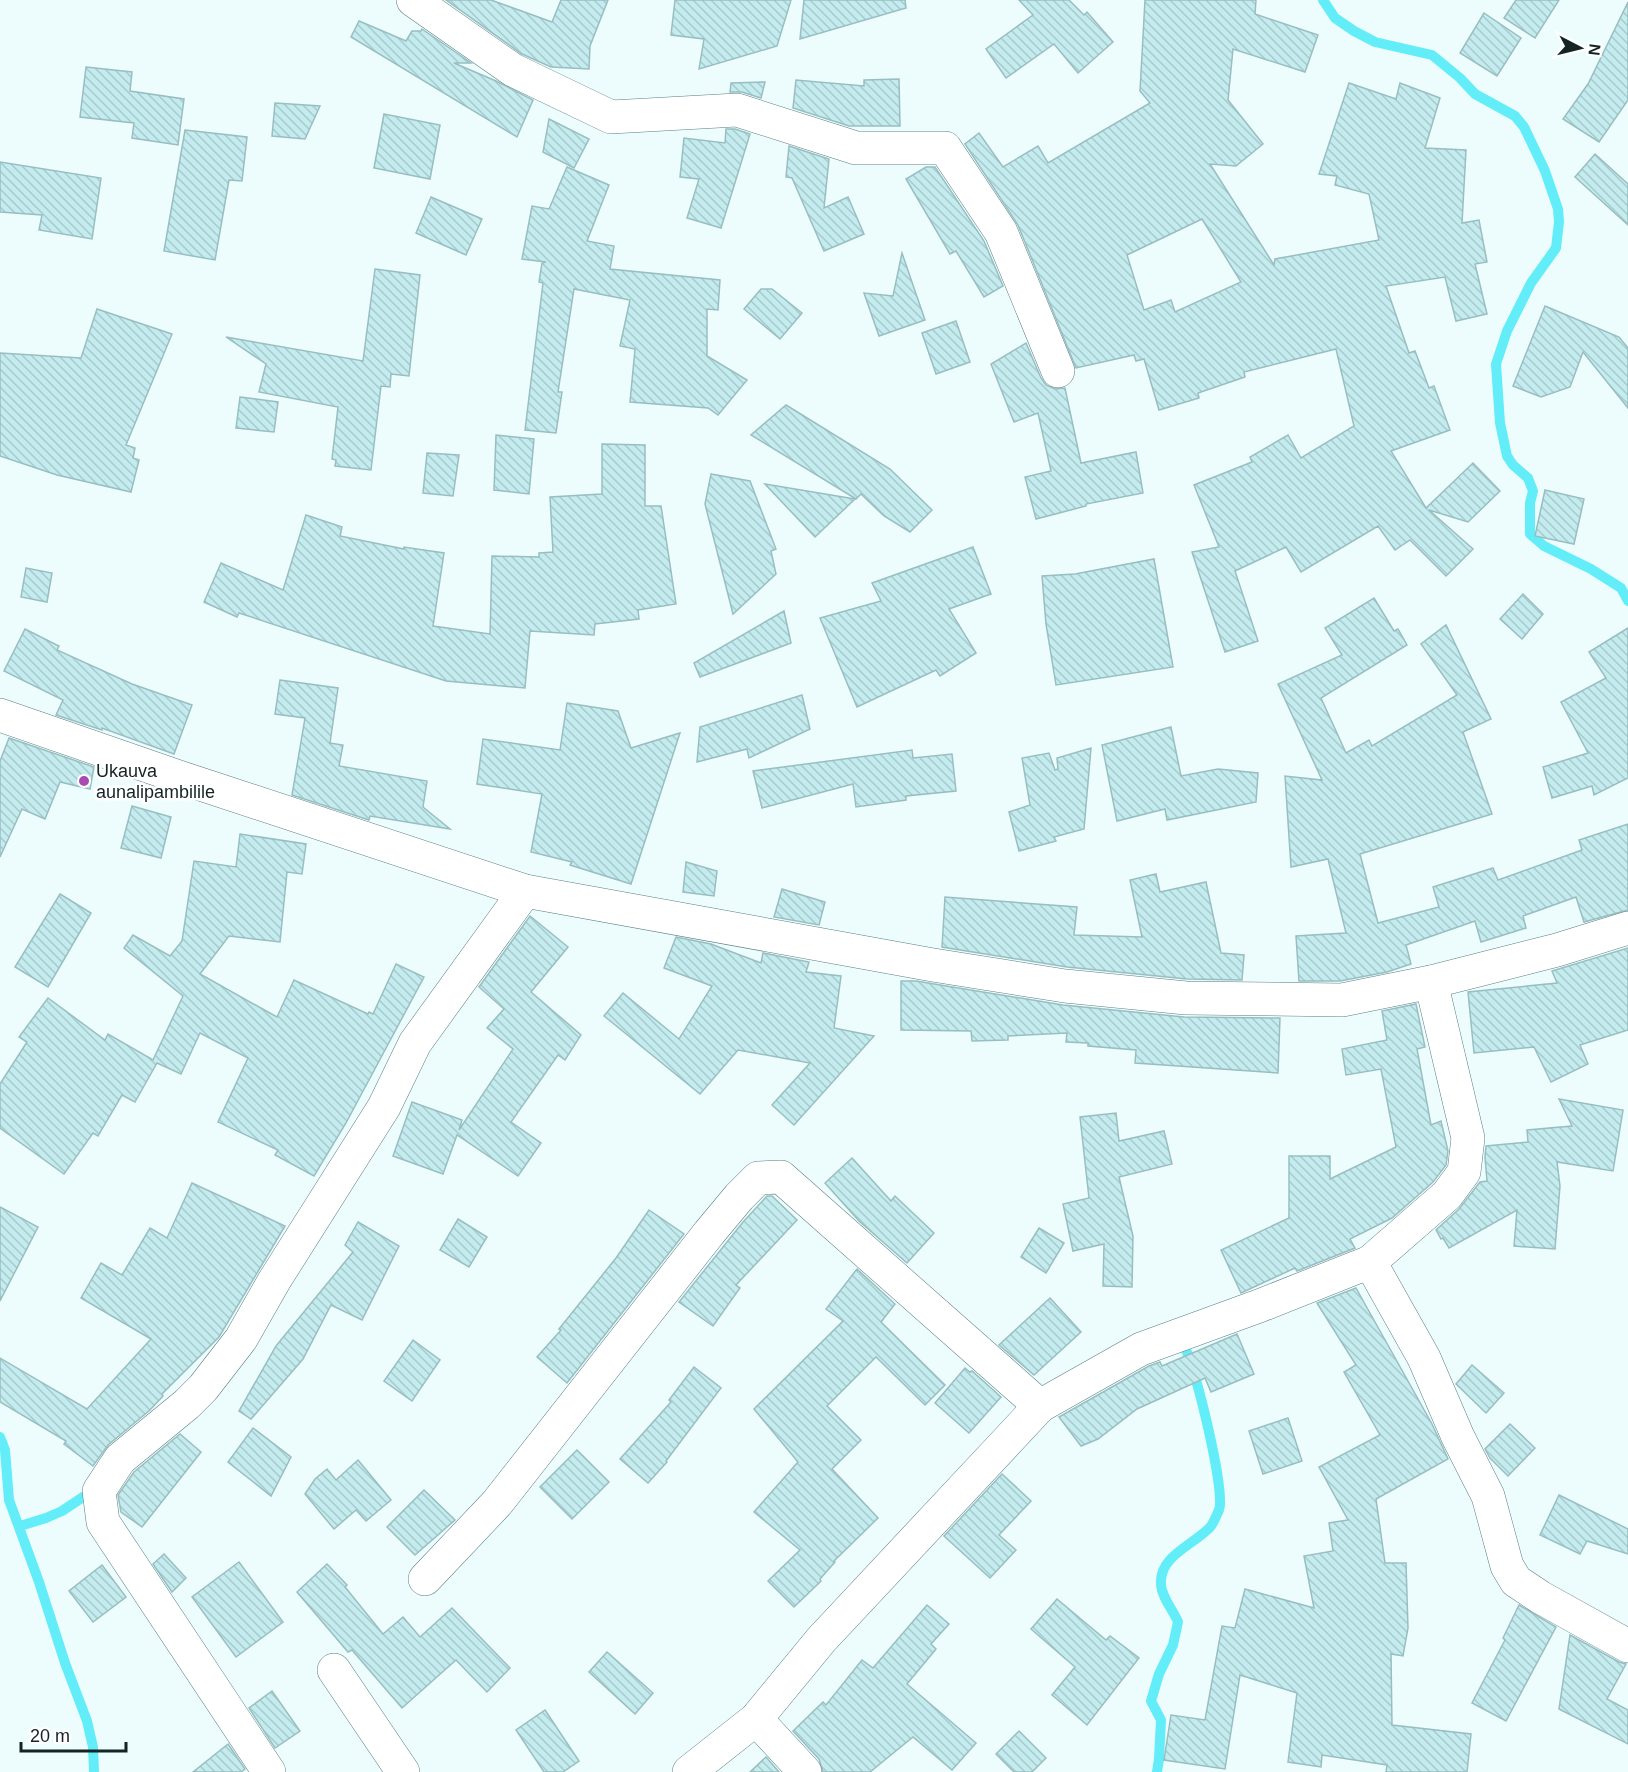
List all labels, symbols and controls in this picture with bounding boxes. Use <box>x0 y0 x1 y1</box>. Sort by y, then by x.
north arrow <box>1550 18 1610 78</box>
text: N <box>1585 43 1604 57</box>
place label: Ukauva aunalipambilile <box>96 761 215 802</box>
marker: Ukauva aunalipambilile <box>77 774 91 788</box>
scale bar <box>21 1715 126 1753</box>
text: 20 m <box>30 1726 70 1746</box>

